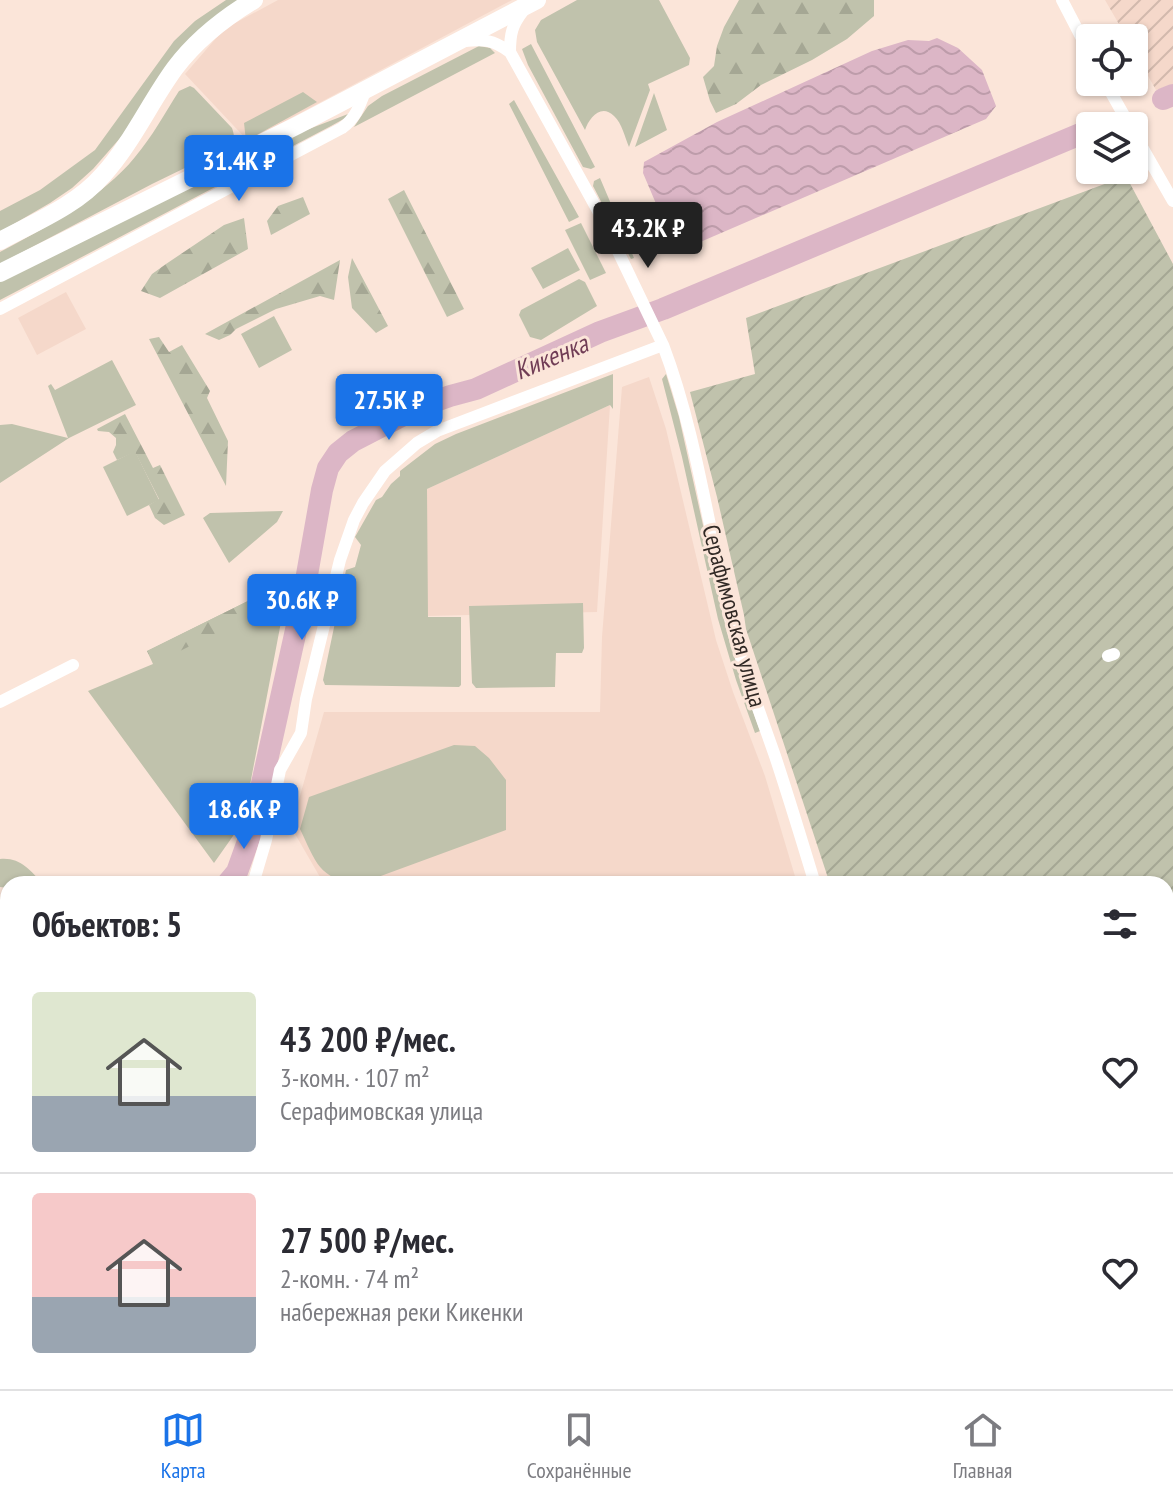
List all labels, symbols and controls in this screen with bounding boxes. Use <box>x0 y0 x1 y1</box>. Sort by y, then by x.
map controls <box>1076 24 1148 184</box>
button: locate <box>1076 24 1148 96</box>
button: layers <box>1076 112 1148 184</box>
pin: 31.4K ₽ <box>165 135 313 203</box>
text: 31.4K ₽ <box>202 144 276 177</box>
pin: 43.2K ₽ <box>574 202 722 270</box>
text: 43.2K ₽ <box>611 211 685 244</box>
water label: Кикенка <box>509 326 594 387</box>
pin: 27.5K ₽ <box>315 374 463 442</box>
text: 27.5K ₽ <box>354 383 424 416</box>
street label: Серафимовская улица <box>695 521 774 710</box>
pin: 30.6K ₽ <box>228 574 376 642</box>
text: 30.6K ₽ <box>265 583 339 616</box>
pin: 18.6K ₽ <box>170 783 318 851</box>
text: 18.6K ₽ <box>207 792 281 825</box>
text: Объектов: 5 <box>32 902 182 946</box>
icon: filters <box>1098 902 1142 946</box>
text: 43 200 ₽/мес. <box>280 1017 456 1061</box>
icon: home <box>96 1024 192 1120</box>
icon: heart <box>1098 1050 1142 1094</box>
text: 3-комн. · 107 m² <box>280 1061 430 1094</box>
text: Серафимовская улица <box>280 1094 483 1127</box>
text: 27 500 ₽/мес. <box>280 1218 454 1262</box>
icon: home <box>96 1225 192 1321</box>
icon: heart <box>1098 1251 1142 1295</box>
text: 2-комн. · 74 m² <box>280 1262 419 1295</box>
text: набережная реки Кикенки <box>280 1295 523 1328</box>
tab: Карта <box>161 1408 205 1484</box>
tab: Сохранённые <box>527 1408 631 1484</box>
tab: Главная <box>953 1408 1012 1484</box>

